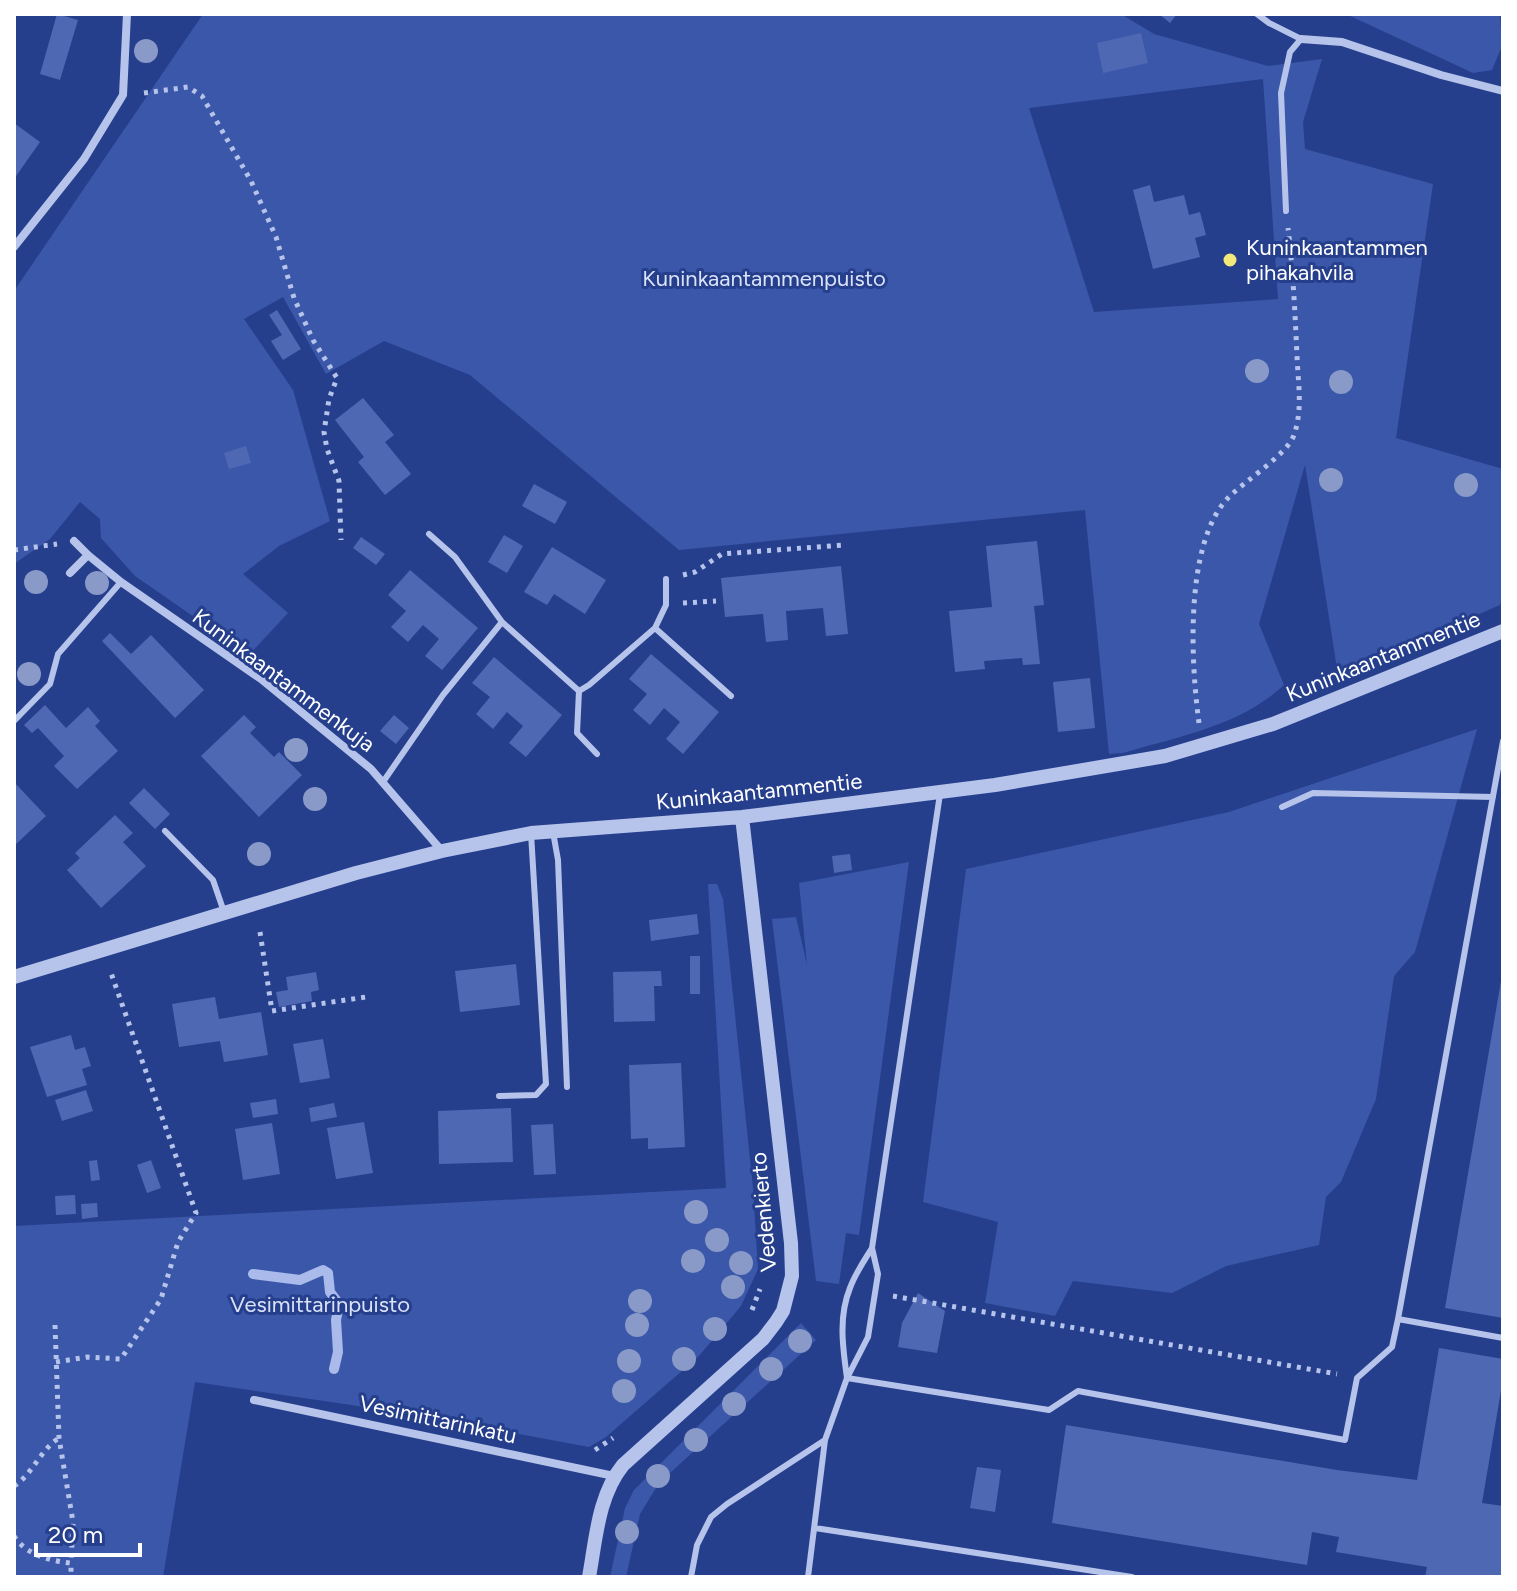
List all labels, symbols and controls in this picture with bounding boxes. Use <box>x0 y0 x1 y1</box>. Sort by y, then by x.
place label: Kuninkaantammen pihakahvila <box>1246 234 1428 286</box>
marker: Kuninkaantammen pihakahvila <box>1221 251 1239 269</box>
park label: Kuninkaantammenpuisto <box>642 265 886 292</box>
street label: Kuninkaantammenkuja <box>187 603 380 758</box>
street label: Kuninkaantammentie <box>1282 605 1484 708</box>
street label: Kuninkaantammentie <box>655 767 863 816</box>
street label: Vedenkierto <box>745 1151 782 1273</box>
park label: Vesimittarinpuisto <box>230 1291 410 1318</box>
street label: Vesimittarinkatu <box>357 1390 519 1449</box>
scale bar <box>36 1507 140 1557</box>
text: 20 m <box>48 1520 103 1549</box>

